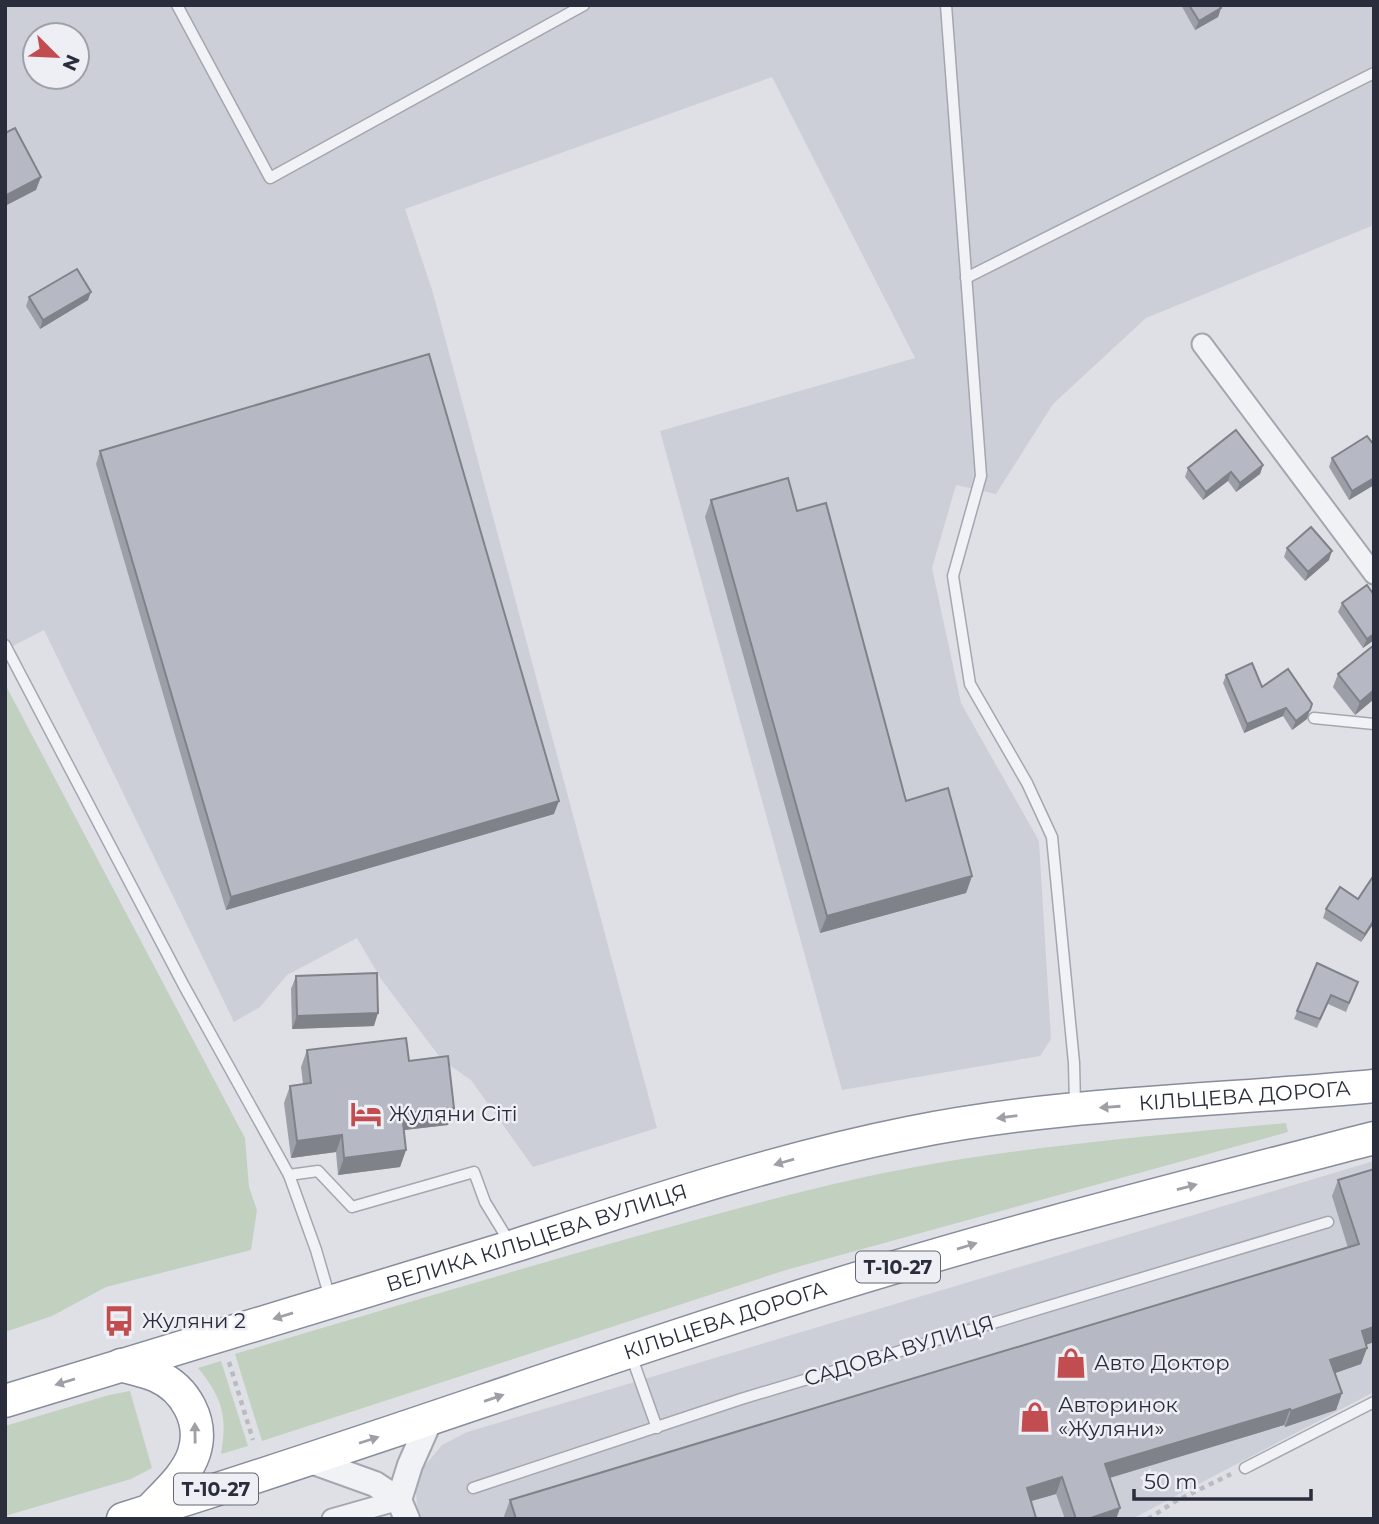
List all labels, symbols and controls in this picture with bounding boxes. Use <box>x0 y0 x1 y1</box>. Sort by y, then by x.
north arrow <box>21 21 91 91</box>
text: N <box>57 51 85 74</box>
street label: КІЛЬЦЕВА ДОРОГА <box>1138 1075 1352 1116</box>
hotel icon: Жуляни Сіті <box>349 1097 383 1131</box>
place label: Жуляни Сіті <box>389 1101 518 1126</box>
one-way arrow <box>1099 1102 1121 1113</box>
one-way arrow <box>996 1112 1018 1123</box>
one-way arrow <box>774 1158 795 1168</box>
street label: ВЕЛИКА КІЛЬЦЕВА ВУЛИЦЯ <box>383 1178 690 1297</box>
one-way arrow <box>1176 1181 1198 1192</box>
one-way arrow <box>957 1240 978 1250</box>
road number: Т-10-27 <box>856 1252 940 1282</box>
street label: КІЛЬЦЕВА ДОРОГА <box>620 1276 830 1365</box>
bus stop icon: Жуляни 2 <box>102 1304 136 1338</box>
place label: Жуляни 2 <box>142 1308 246 1333</box>
street label: САДОВА ВУЛИЦЯ <box>801 1310 997 1391</box>
one-way arrow <box>272 1311 293 1322</box>
shop icon: Авто Доктор <box>1054 1346 1088 1380</box>
place label: Авто Доктор <box>1094 1350 1230 1375</box>
one-way arrow <box>54 1378 75 1388</box>
one-way arrow <box>484 1392 505 1403</box>
place label: Авторинок «Жуляни» <box>1058 1392 1178 1441</box>
shop icon: Авторинок «Жуляни» <box>1018 1400 1052 1434</box>
one-way arrow <box>189 1422 201 1444</box>
one-way arrow <box>359 1434 380 1445</box>
scale bar <box>1134 1458 1311 1502</box>
text: 50 m <box>1144 1469 1198 1494</box>
road number: Т-10-27 <box>174 1474 258 1504</box>

